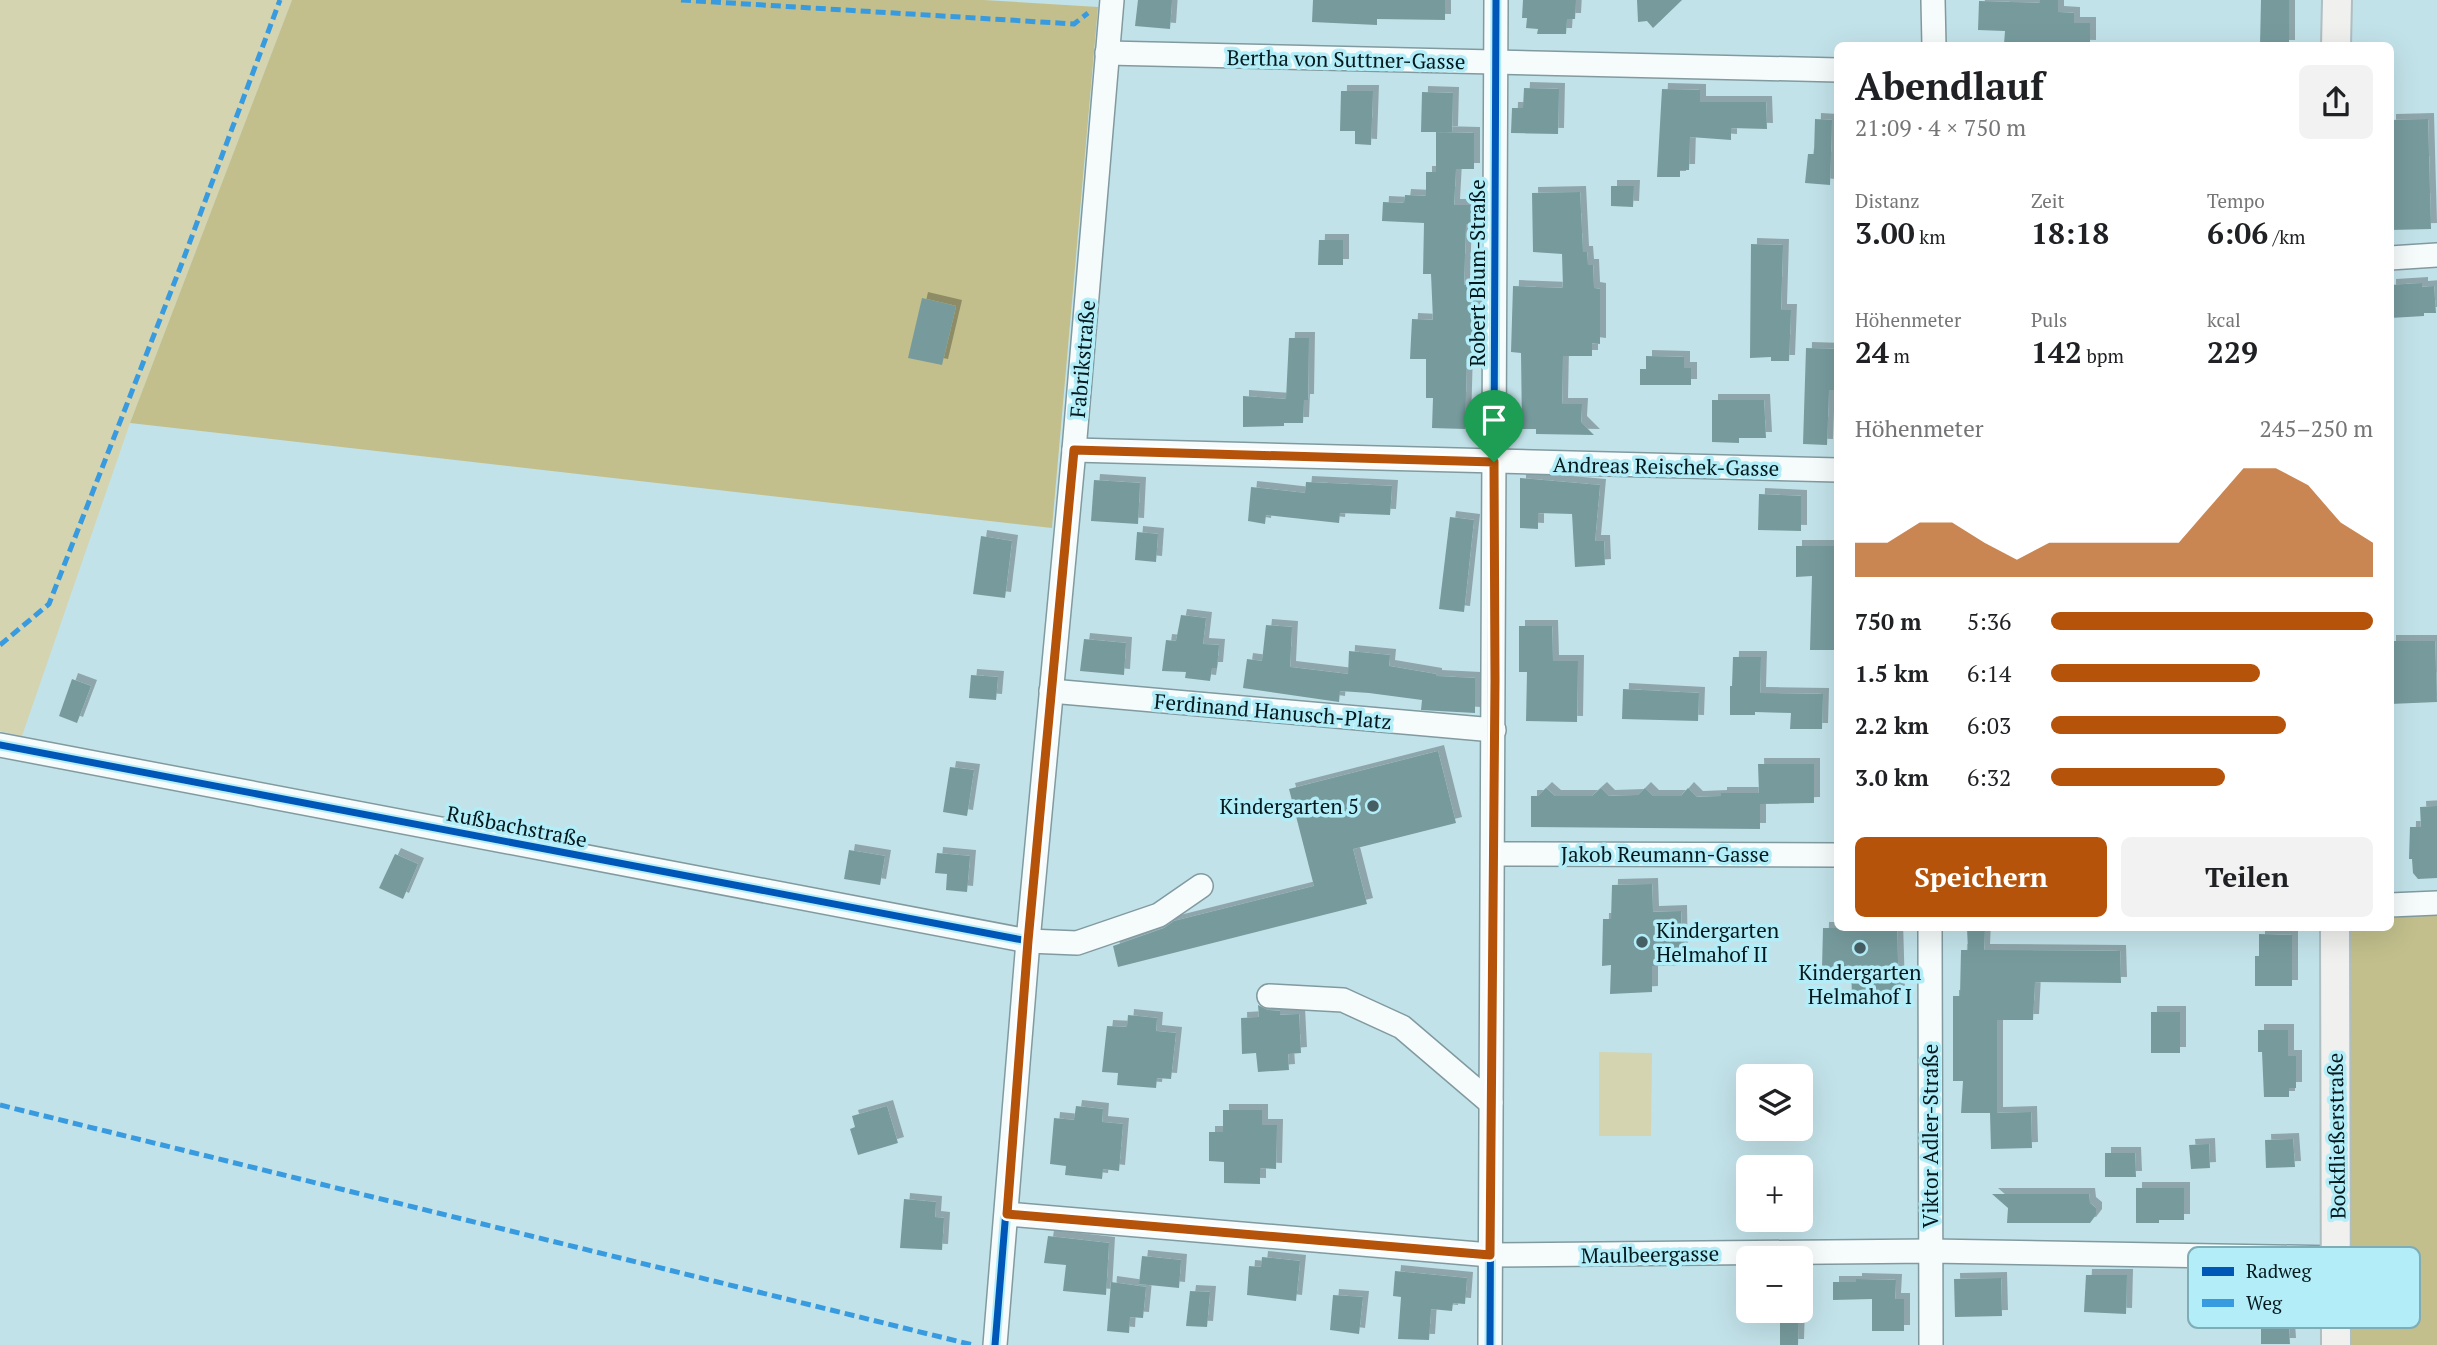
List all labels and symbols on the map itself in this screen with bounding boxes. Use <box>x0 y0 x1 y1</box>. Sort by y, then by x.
street label: Bertha von Suttner-Gasse <box>1226 43 1466 75</box>
street label: Robert Blum-Straße <box>1463 179 1491 367</box>
street label: Fabrikstraße <box>1063 299 1101 419</box>
pin <box>1464 390 1524 462</box>
street label: Andreas Reischek-Gasse <box>1553 450 1779 482</box>
street label: Ferdinand Hanusch-Platz <box>1153 687 1393 735</box>
place label: Kindergarten 5 <box>1220 792 1359 820</box>
marker: Kindergarten 5 <box>1365 798 1381 814</box>
street label: Rußbachstraße <box>444 799 590 853</box>
street label: Jakob Reumann-Gasse <box>1561 840 1769 868</box>
place label: Kindergarten Helmahof II <box>1656 916 1780 968</box>
marker: Kindergarten Helmahof II <box>1634 934 1650 950</box>
marker: Kindergarten Helmahof I <box>1852 940 1868 956</box>
place label: Kindergarten Helmahof I <box>1798 958 1922 1010</box>
street label: Viktor Adler-Straße <box>1916 1044 1944 1228</box>
street label: Bockfließerstraße <box>2321 1053 2351 1219</box>
street label: Maulbeergasse <box>1581 1239 1719 1269</box>
legend <box>2188 1247 2420 1328</box>
text: Radweg <box>2246 1258 2312 1283</box>
text: Weg <box>2246 1290 2283 1315</box>

